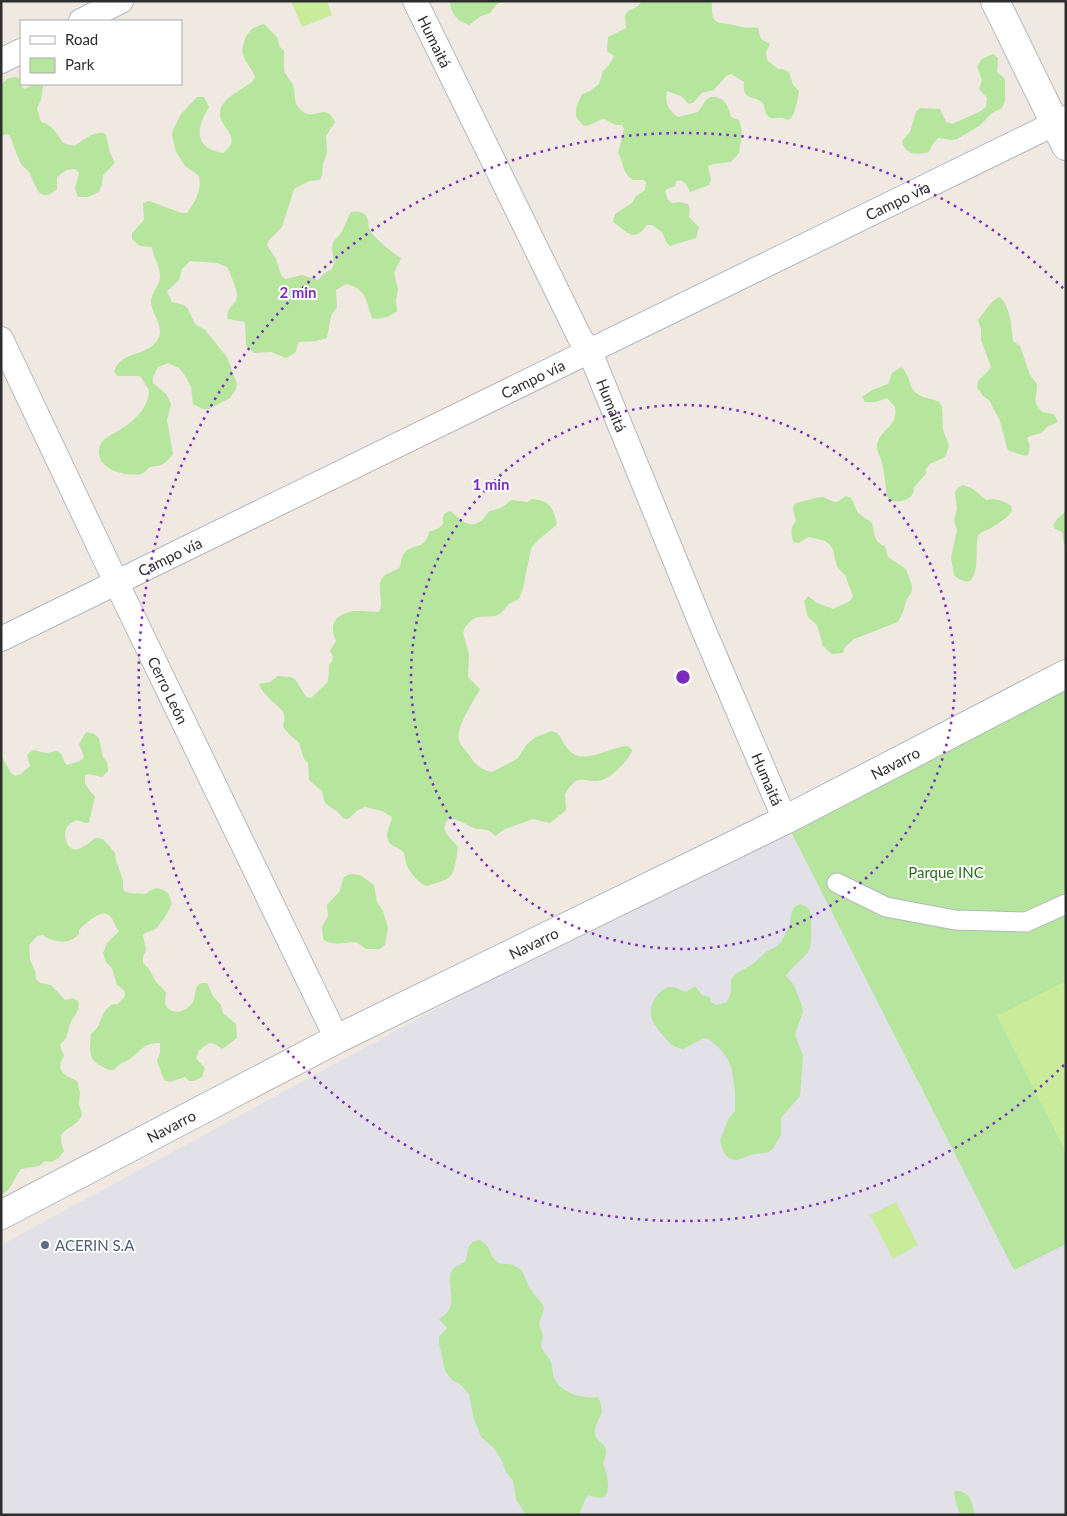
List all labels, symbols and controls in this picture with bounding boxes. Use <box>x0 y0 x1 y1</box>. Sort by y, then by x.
street label: Humaitá <box>414 12 455 71</box>
legend <box>20 20 182 85</box>
text: Road <box>65 30 98 48</box>
text: Park <box>65 55 95 73</box>
street label: Campo vía <box>862 177 932 224</box>
text: 2 min <box>279 283 317 301</box>
street label: Campo vía <box>498 356 568 402</box>
street label: Humaitá <box>593 376 631 435</box>
text: 1 min <box>472 475 510 493</box>
street label: Campo vía <box>135 533 205 580</box>
street label: Cerro León <box>144 654 192 727</box>
centre of rings <box>674 668 692 686</box>
street label: Navarro <box>868 743 923 783</box>
street label: Humaitá <box>748 750 787 808</box>
park label: Parque INC <box>908 863 984 881</box>
street label: Navarro <box>506 923 561 963</box>
street label: Navarro <box>144 1106 199 1146</box>
place label: ACERIN S.A <box>55 1236 135 1254</box>
marker: ACERIN S.A <box>39 1239 51 1251</box>

